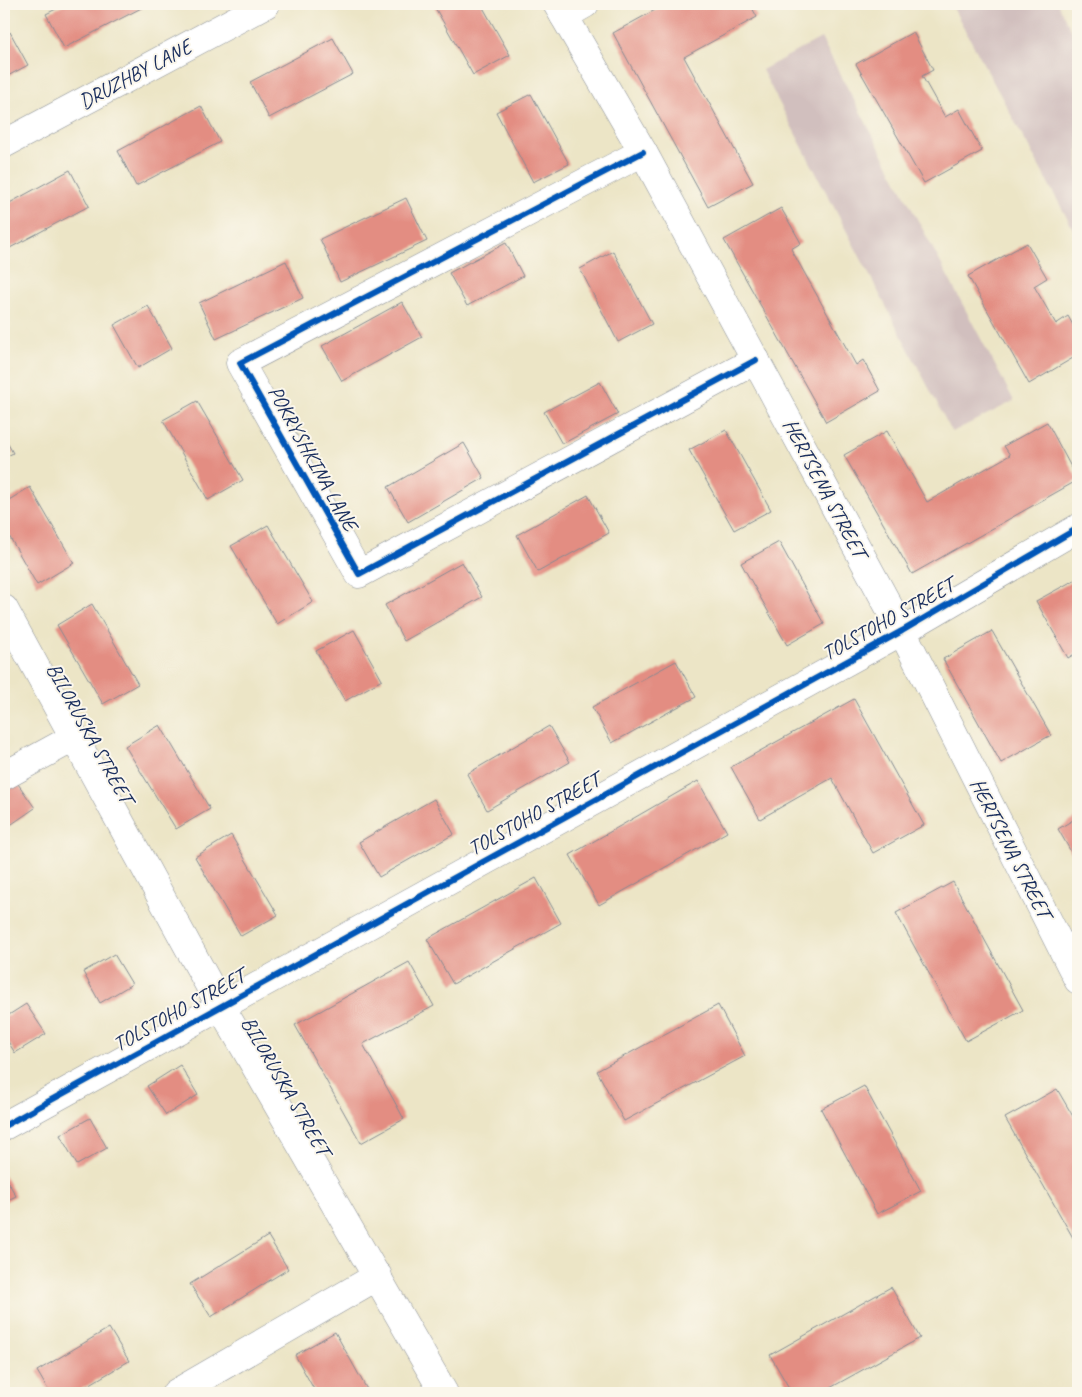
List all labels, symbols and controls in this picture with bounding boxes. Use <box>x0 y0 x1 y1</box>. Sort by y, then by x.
street label: DRUZHBY LANE <box>74 32 198 114</box>
street label: POKRYSHKINA LANE <box>262 381 365 538</box>
street label: HERTSENA STREET <box>777 414 875 567</box>
street label: TOLSTOHO STREET <box>817 569 963 666</box>
street label: BILORUSKA STREET <box>41 658 142 812</box>
street label: TOLSTOHO STREET <box>463 764 609 861</box>
street label: HERTSENA STREET <box>965 774 1060 927</box>
street label: TOLSTOHO STREET <box>108 960 254 1057</box>
street label: BILORUSKA STREET <box>236 1012 339 1165</box>

